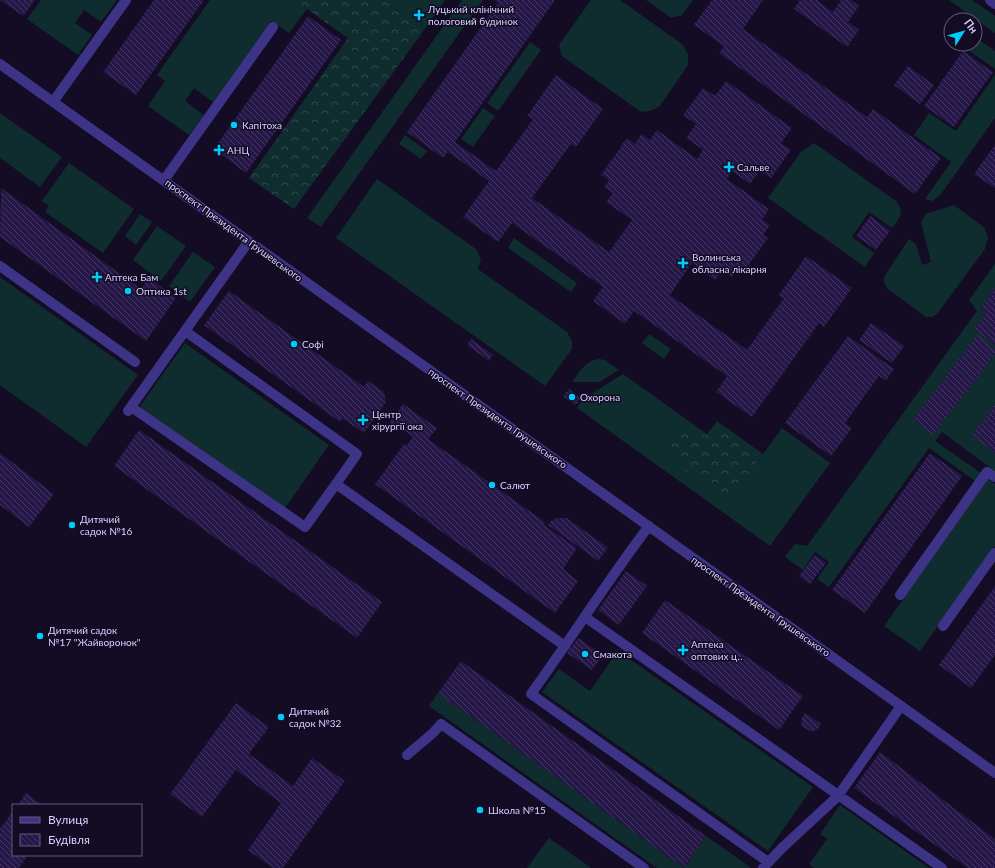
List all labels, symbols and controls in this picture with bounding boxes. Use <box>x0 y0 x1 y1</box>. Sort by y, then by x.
place label: Луцький клінічний пологовий будинок <box>427 3 519 27</box>
marker: Луцький клінічний пологовий будинок <box>413 9 425 21</box>
north arrow <box>943 12 983 52</box>
text: Пн <box>962 16 981 35</box>
place label: Капітоха <box>242 119 282 131</box>
marker: Капітоха <box>229 120 239 130</box>
place label: АНЦ <box>227 144 249 156</box>
marker: АНЦ <box>214 145 224 155</box>
place label: Сальве <box>737 161 770 173</box>
marker: Сальве <box>724 162 734 172</box>
street label: проспект Президента Грушевського <box>163 176 305 284</box>
place label: Волинська обласна лікарня <box>692 251 767 275</box>
marker: Волинська обласна лікарня <box>677 257 689 269</box>
place label: Аптека Бам <box>105 271 158 283</box>
marker: Аптека Бам <box>92 272 102 282</box>
place label: Оптика 1st <box>136 285 187 297</box>
marker: Оптика 1st <box>123 286 133 296</box>
place label: Софі <box>302 338 324 350</box>
marker: Софі <box>289 339 299 349</box>
street label: проспект Президента Грушевського <box>426 365 570 471</box>
place label: Охорона <box>580 391 620 403</box>
marker: Охорона <box>567 392 577 402</box>
place label: Центр хірургії ока <box>372 408 423 432</box>
marker: Центр хірургії ока <box>357 414 369 426</box>
place label: Салют <box>500 479 530 491</box>
marker: Салют <box>487 480 497 490</box>
place label: Дитячий садок №16 <box>80 513 133 537</box>
marker: Дитячий садок №16 <box>67 520 77 530</box>
street label: проспект Президента Грушевського <box>689 553 833 659</box>
place label: Дитячий садок №17 "Жайворонок" <box>48 624 141 648</box>
marker: Дитячий садок №17 "Жайворонок" <box>35 631 45 641</box>
place label: Аптека оптових ц‥ <box>691 638 743 662</box>
marker: Аптека оптових ц‥ <box>678 645 688 655</box>
place label: Смакота <box>593 648 632 660</box>
marker: Смакота <box>580 649 590 659</box>
place label: Дитячий садок №32 <box>289 705 342 729</box>
marker: Дитячий садок №32 <box>276 712 286 722</box>
legend <box>12 804 142 856</box>
place label: Школа №15 <box>488 804 546 816</box>
marker: Школа №15 <box>475 805 485 815</box>
text: Вулиця <box>48 812 88 827</box>
text: Будівля <box>48 832 90 847</box>

